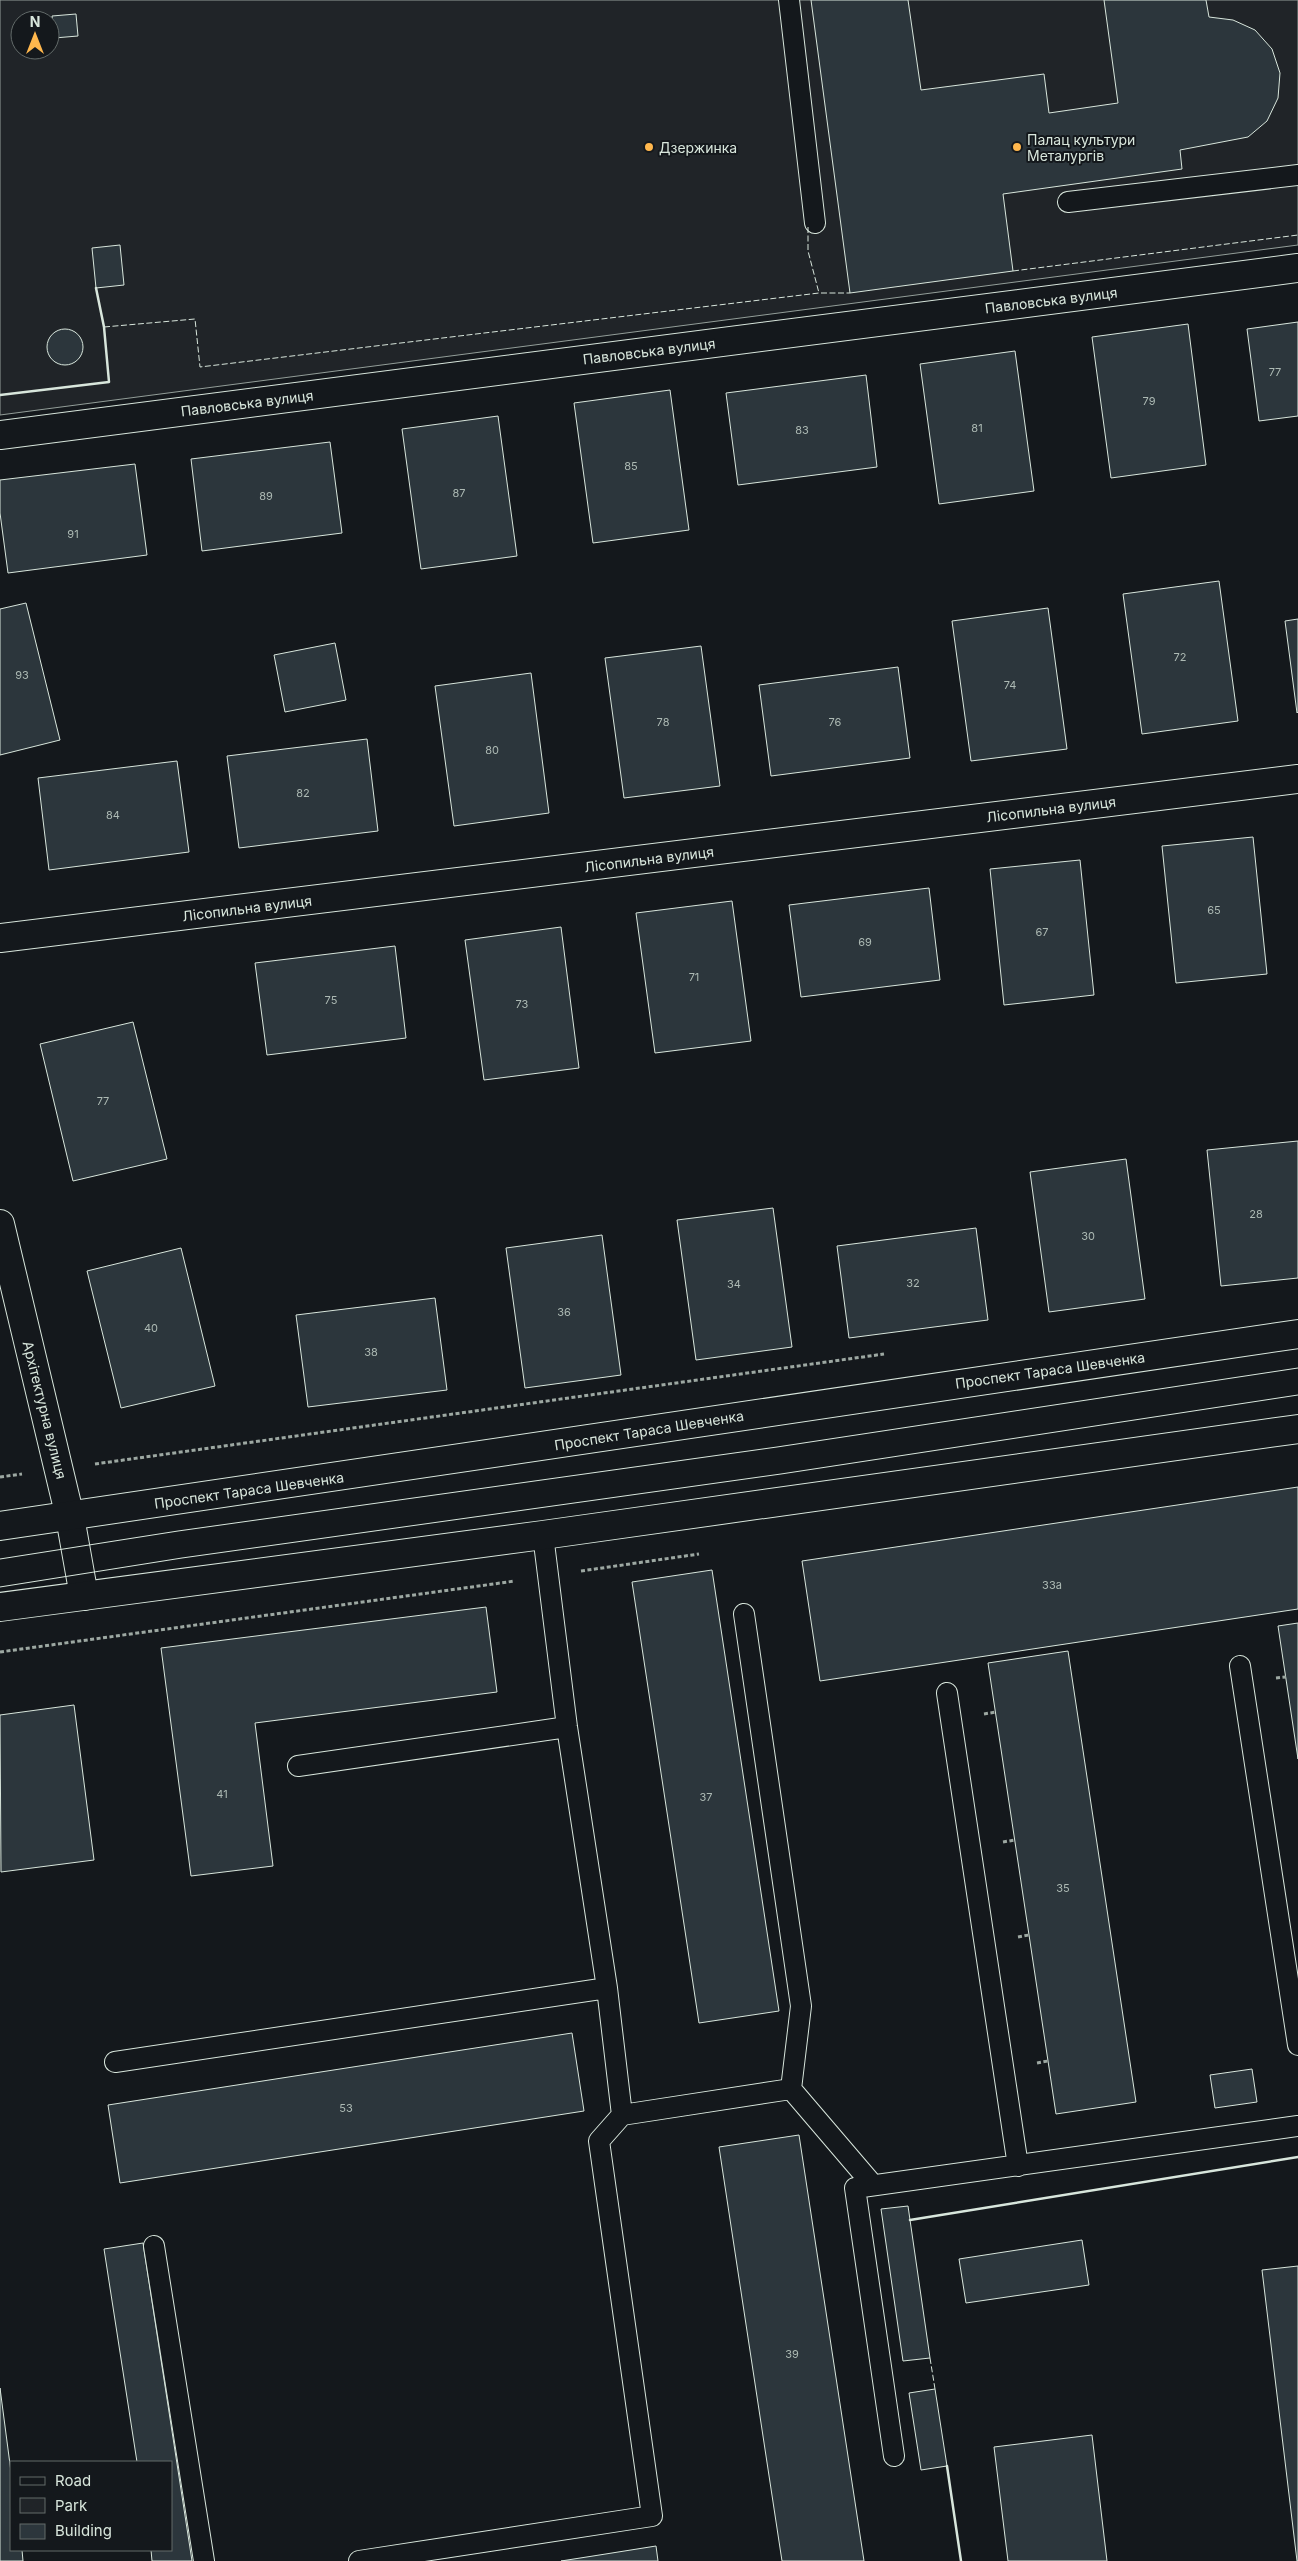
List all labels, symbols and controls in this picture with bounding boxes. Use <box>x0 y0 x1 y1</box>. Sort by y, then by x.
north arrow <box>10 10 60 60</box>
text: N <box>30 13 40 30</box>
place label: Палац культури Металургів <box>1027 131 1135 164</box>
place label: Дзержинка <box>659 139 737 156</box>
marker: Дзержинка <box>643 141 655 153</box>
marker: Палац культури Металургів <box>1011 141 1023 153</box>
street label: Павловська вулиця <box>984 283 1118 317</box>
street label: Павловська вулиця <box>582 334 716 368</box>
house number: 77 <box>1269 365 1281 379</box>
street label: Павловська вулиця <box>180 386 314 420</box>
house number: 79 <box>1143 394 1156 408</box>
house number: 81 <box>971 421 983 435</box>
house number: 83 <box>795 423 809 437</box>
house number: 85 <box>624 459 638 473</box>
house number: 87 <box>452 486 466 500</box>
house number: 89 <box>259 489 273 503</box>
house number: 91 <box>67 527 79 541</box>
house number: 72 <box>1174 650 1186 664</box>
house number: 93 <box>15 668 29 682</box>
house number: 74 <box>1004 678 1016 692</box>
house number: 78 <box>657 715 670 729</box>
house number: 76 <box>829 715 842 729</box>
house number: 80 <box>485 743 499 757</box>
house number: 82 <box>296 786 310 800</box>
street label: Лісопильна вулиця <box>985 793 1117 825</box>
house number: 84 <box>106 808 120 822</box>
street label: Лісопильна вулиця <box>583 843 715 875</box>
street label: Лісопильна вулиця <box>181 892 313 924</box>
house number: 65 <box>1207 903 1221 917</box>
house number: 67 <box>1035 925 1049 939</box>
house number: 69 <box>858 935 872 949</box>
house number: 71 <box>689 970 699 984</box>
house number: 75 <box>325 993 338 1007</box>
house number: 73 <box>516 997 529 1011</box>
house number: 77 <box>97 1094 109 1108</box>
house number: 28 <box>1249 1207 1263 1221</box>
house number: 30 <box>1081 1229 1095 1243</box>
house number: 32 <box>906 1276 920 1290</box>
house number: 34 <box>727 1277 741 1291</box>
house number: 36 <box>557 1305 571 1319</box>
house number: 40 <box>144 1321 158 1335</box>
street label: Архітектурна вулиця <box>20 1339 70 1481</box>
house number: 38 <box>364 1345 378 1359</box>
street label: Проспект Тараса Шевченка <box>954 1348 1146 1392</box>
street label: Проспект Тараса Шевченка <box>553 1407 745 1453</box>
street label: Проспект Тараса Шевченка <box>153 1468 345 1512</box>
house number: 33а <box>1042 1578 1062 1592</box>
house number: 41 <box>216 1787 228 1801</box>
house number: 37 <box>699 1790 713 1804</box>
house number: 35 <box>1056 1881 1070 1895</box>
house number: 53 <box>339 2101 353 2115</box>
house number: 39 <box>785 2347 799 2361</box>
legend <box>10 2461 172 2551</box>
text: Road <box>55 2471 91 2490</box>
text: Park <box>55 2496 88 2515</box>
text: Building <box>55 2521 112 2540</box>

